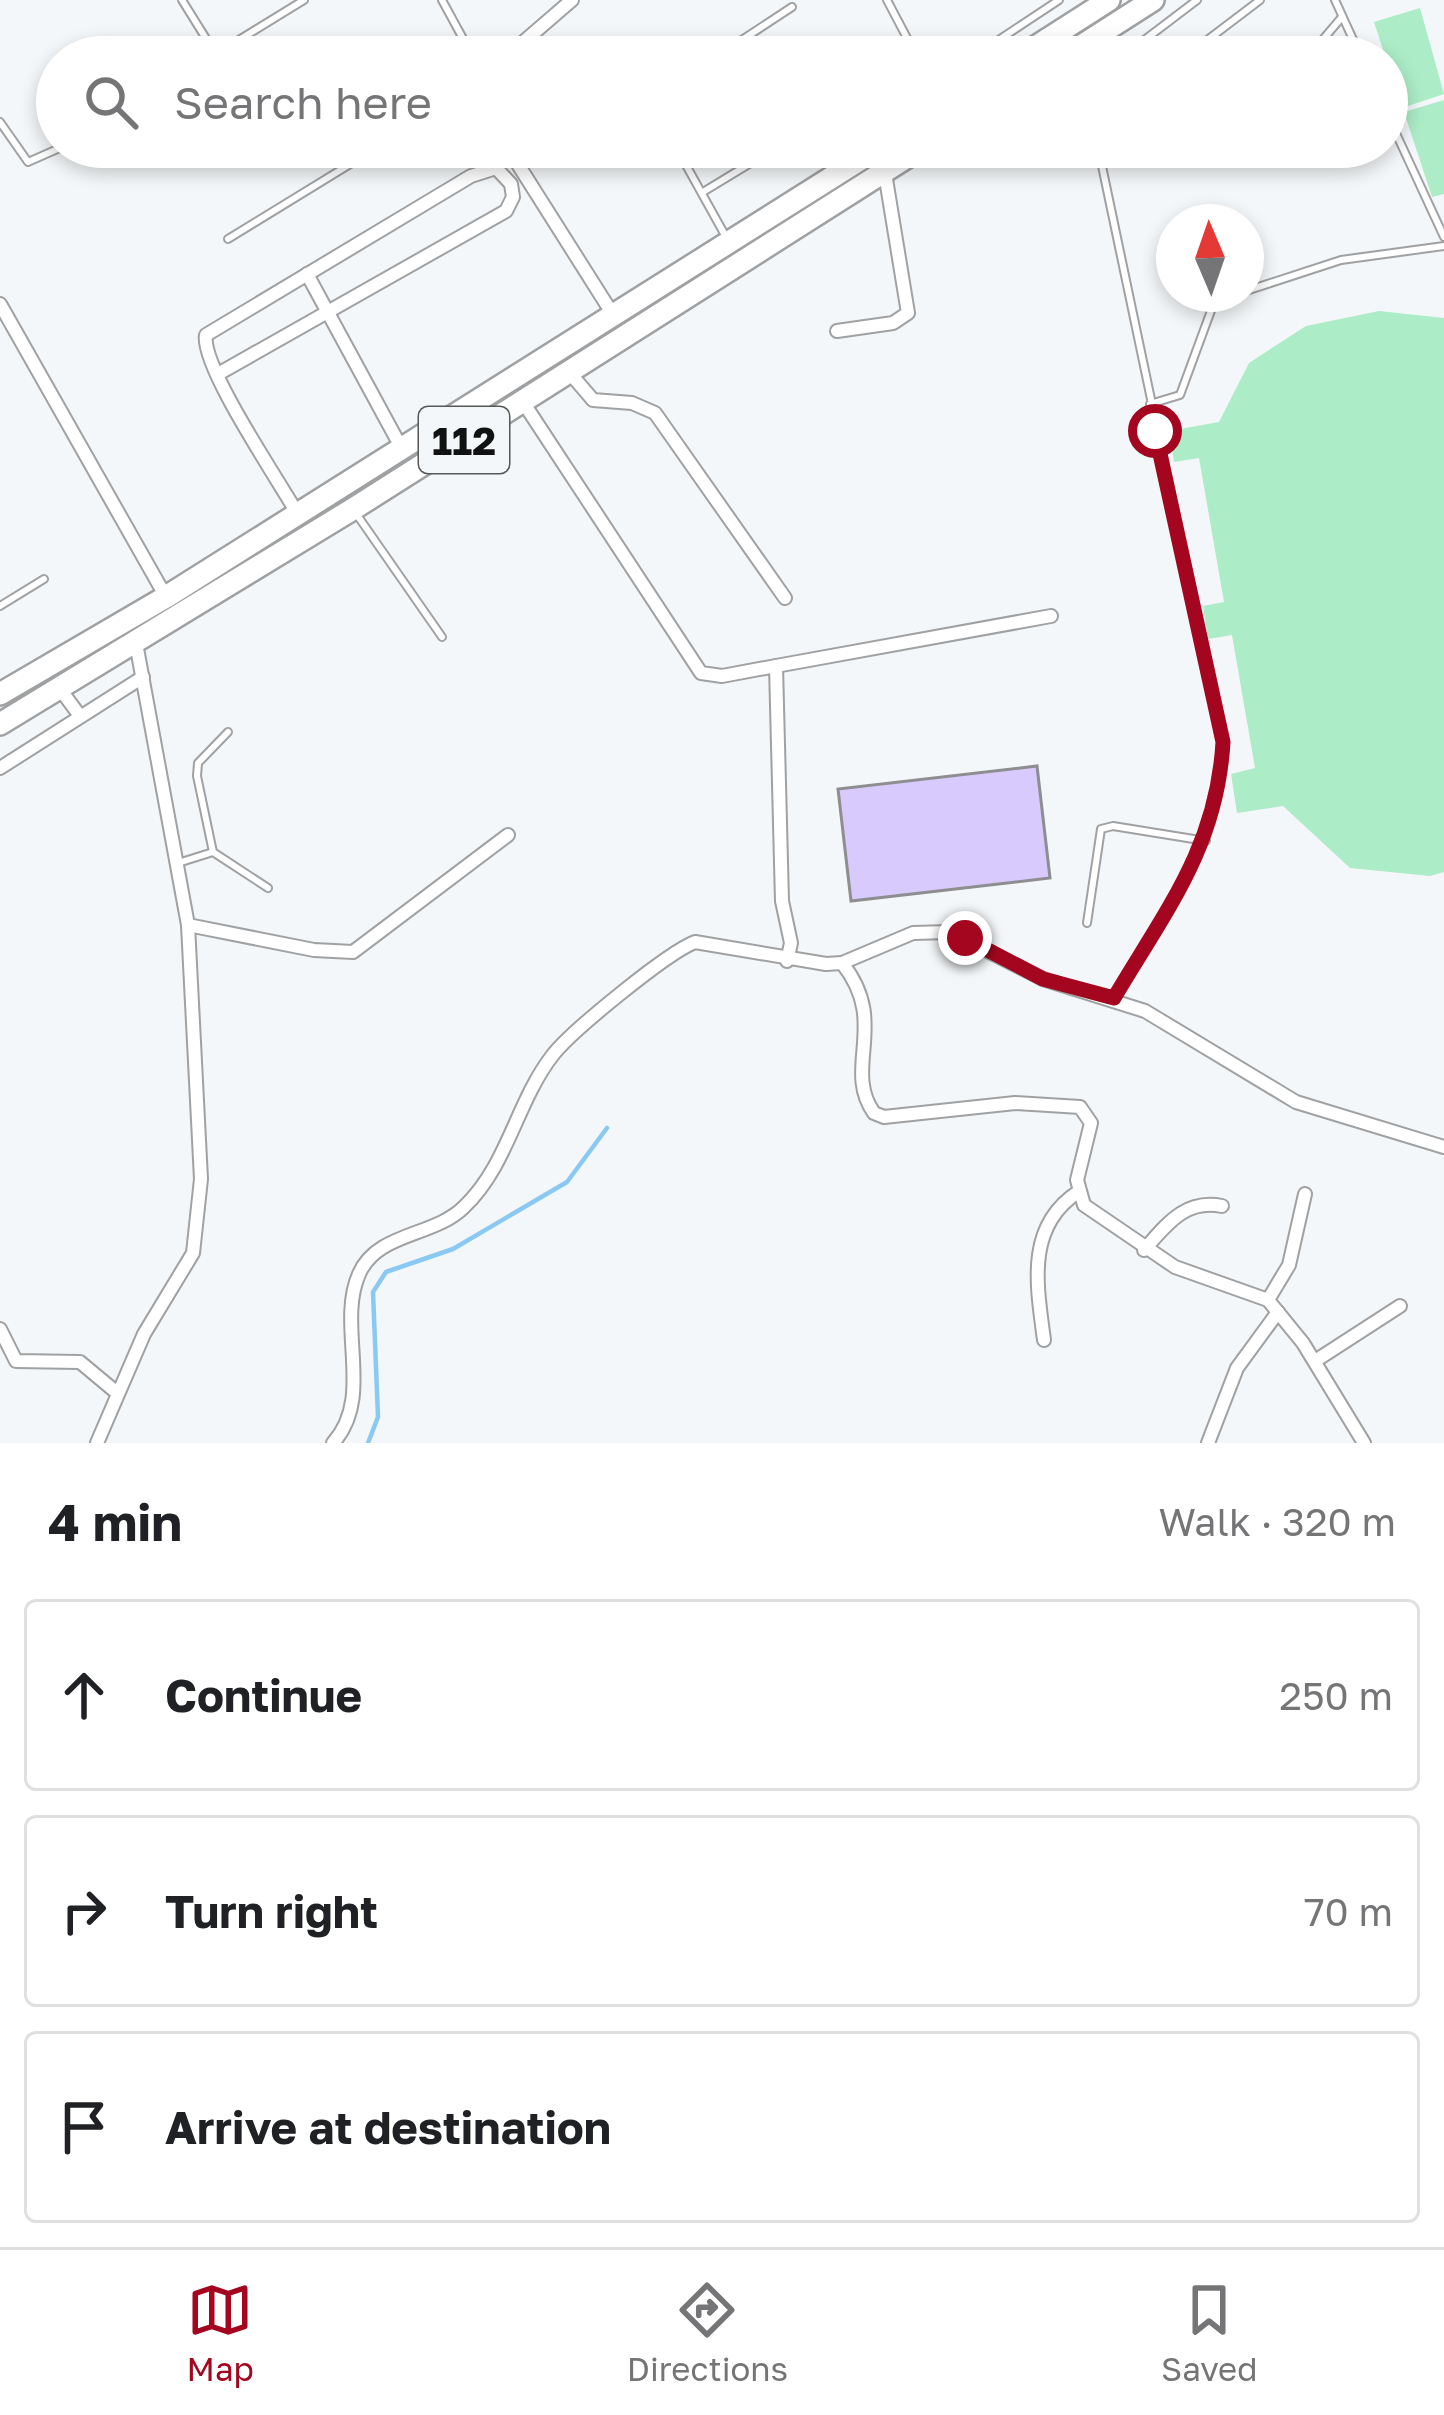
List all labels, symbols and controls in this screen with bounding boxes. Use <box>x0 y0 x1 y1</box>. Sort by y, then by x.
search box <box>36 36 1408 168</box>
icon: search <box>78 69 144 135</box>
text: Search here <box>174 75 432 129</box>
north arrow <box>1156 204 1264 312</box>
route start <box>1128 404 1182 458</box>
road number: 112 <box>419 407 509 473</box>
route end <box>938 911 992 965</box>
text: 4 min <box>48 1491 182 1552</box>
text: Walk · 320 m <box>1158 1498 1396 1545</box>
icon: ahead <box>51 1662 117 1728</box>
text: Continue <box>165 1668 362 1722</box>
text: 250 m <box>1279 1672 1393 1719</box>
icon: right <box>51 1878 117 1944</box>
text: Turn right <box>165 1884 378 1938</box>
text: 70 m <box>1304 1888 1393 1935</box>
icon: arrive <box>51 2094 117 2160</box>
text: Arrive at destination <box>165 2100 611 2154</box>
tab: Map <box>187 2277 254 2388</box>
tab: Directions <box>627 2277 788 2388</box>
tab: Saved <box>1161 2277 1257 2388</box>

